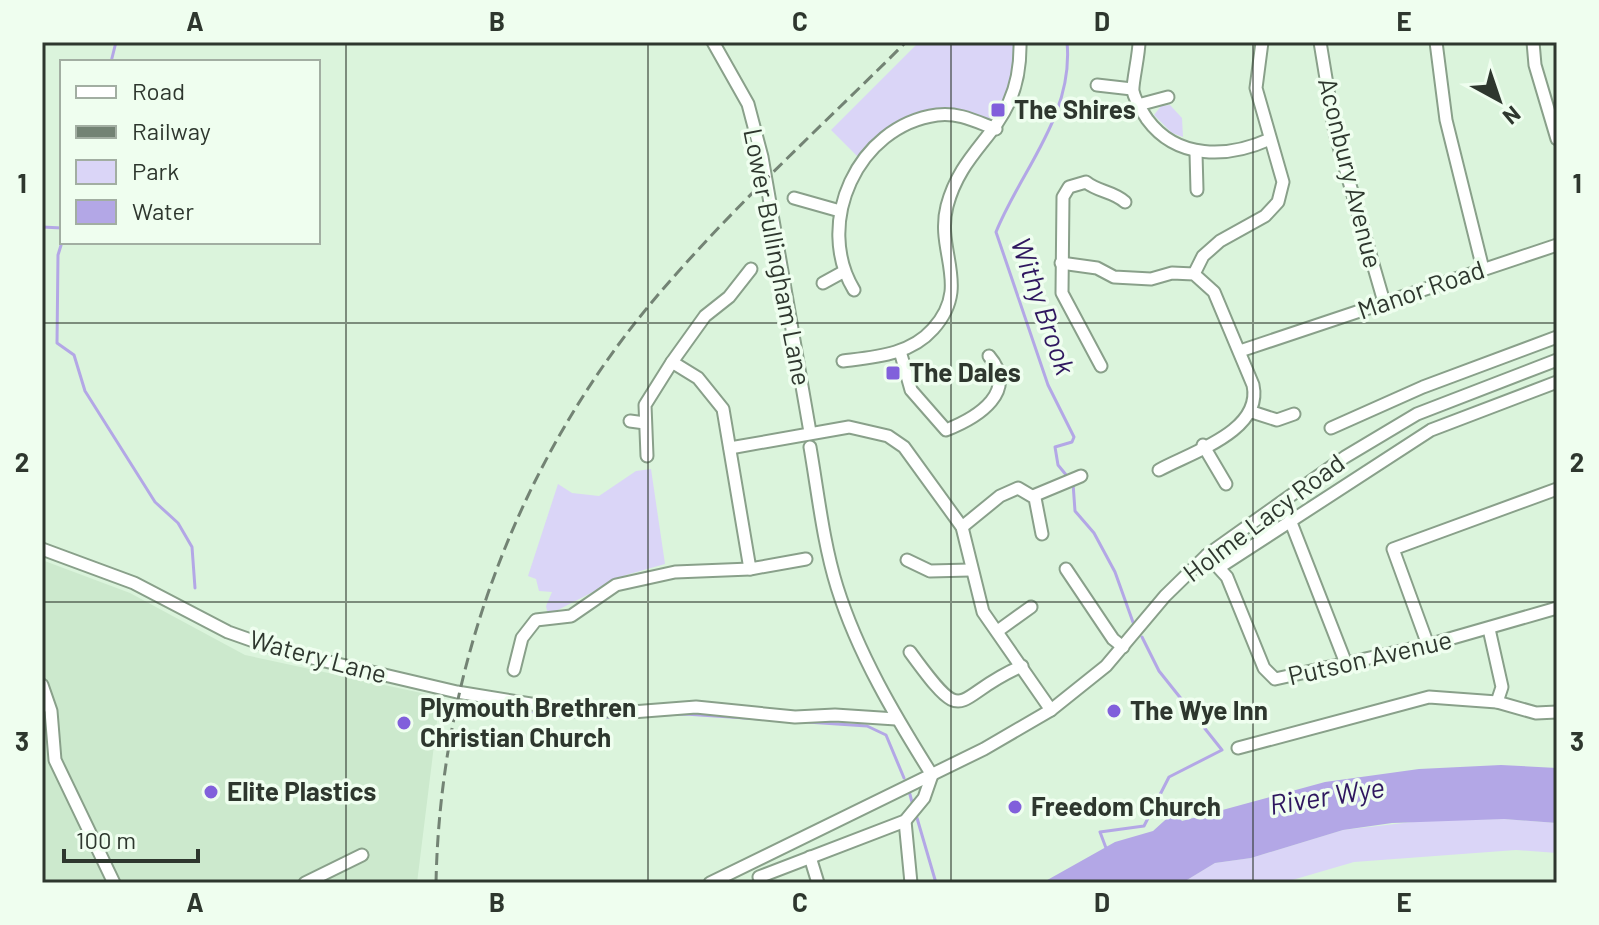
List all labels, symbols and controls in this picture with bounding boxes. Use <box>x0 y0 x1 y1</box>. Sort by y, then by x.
text: A <box>186 5 204 36</box>
text: B <box>489 5 505 36</box>
text: C <box>792 5 808 36</box>
text: D <box>1094 5 1110 36</box>
text: E <box>1396 5 1412 36</box>
legend <box>60 60 320 244</box>
north arrow <box>1459 60 1539 140</box>
street label: Aconbury Avenue <box>1313 74 1390 271</box>
text: Road <box>132 76 185 105</box>
place label: The Shires <box>1014 93 1136 124</box>
marker: The Shires <box>989 101 1007 119</box>
text: N <box>1499 101 1526 131</box>
text: Railway <box>132 116 211 145</box>
street label: Lower Bullingham Lane <box>738 125 819 388</box>
text: Park <box>132 156 179 185</box>
text: 1 <box>17 167 27 198</box>
text: 1 <box>1572 167 1582 198</box>
text: Water <box>132 196 194 225</box>
water label: Withy Brook <box>1005 233 1083 379</box>
street label: Manor Road <box>1353 252 1488 325</box>
place label: The Dales <box>909 356 1021 387</box>
marker: The Dales <box>884 364 902 382</box>
text: 2 <box>15 446 29 477</box>
street label: Holme Lacy Road <box>1176 446 1350 587</box>
text: 2 <box>1570 446 1584 477</box>
street label: Watery Lane <box>246 622 390 689</box>
street label: Putson Avenue <box>1285 623 1455 690</box>
place label: Plymouth Brethren Christian Church <box>420 691 636 752</box>
place label: The Wye Inn <box>1130 694 1268 725</box>
marker: The Wye Inn <box>1105 702 1123 720</box>
marker: Plymouth Brethren Christian Church <box>395 714 413 732</box>
text: 3 <box>15 725 29 756</box>
text: 3 <box>1570 725 1584 756</box>
water label: River Wye <box>1267 769 1387 821</box>
place label: Elite Plastics <box>227 775 376 806</box>
marker: Elite Plastics <box>202 783 220 801</box>
place label: Freedom Church <box>1031 790 1221 821</box>
marker: Freedom Church <box>1006 798 1024 816</box>
scale bar <box>64 813 198 863</box>
text: 100 m <box>76 825 136 854</box>
text: A <box>186 886 204 917</box>
text: B <box>489 886 505 917</box>
text: C <box>792 886 808 917</box>
text: D <box>1094 886 1110 917</box>
text: E <box>1396 886 1412 917</box>

